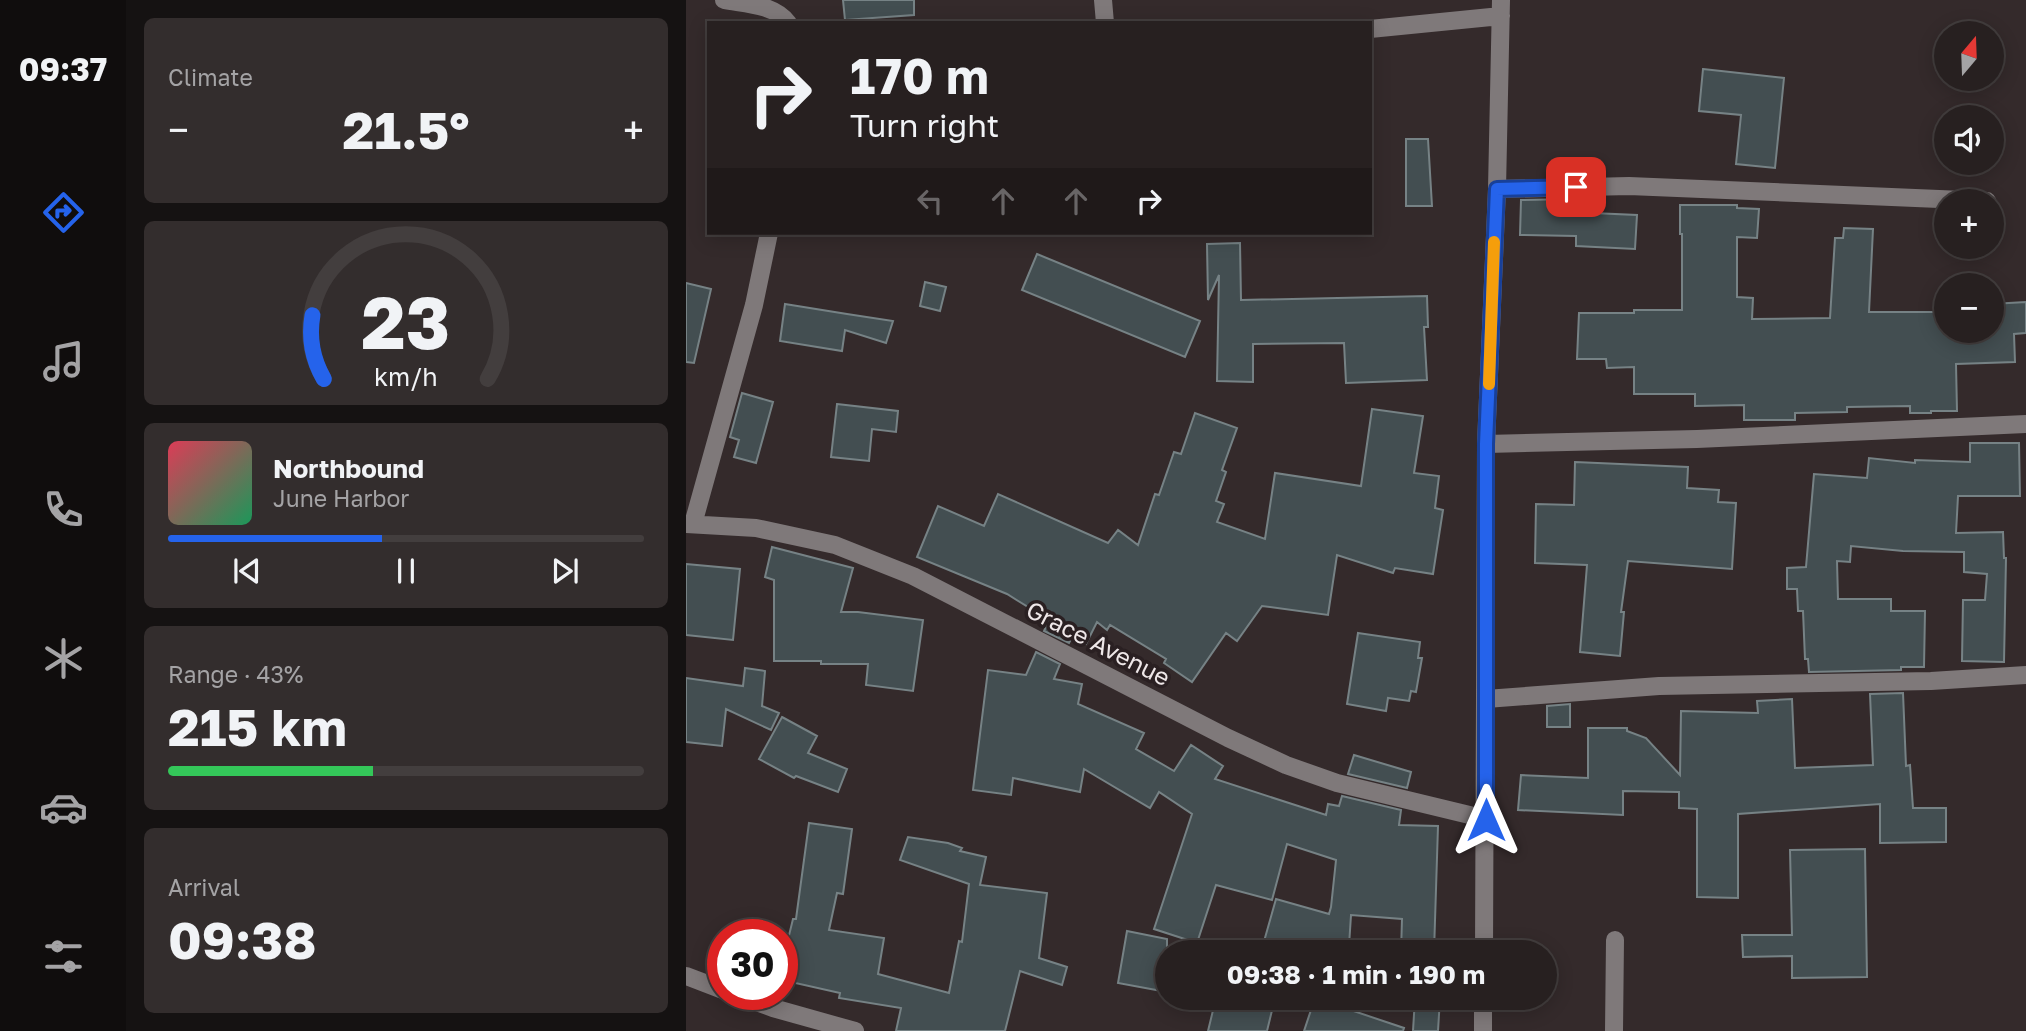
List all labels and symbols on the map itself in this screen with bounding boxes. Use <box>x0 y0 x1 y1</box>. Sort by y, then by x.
north arrow <box>1934 21 2004 91</box>
pin <box>1546 157 1606 217</box>
street label: Grace Avenue <box>1022 594 1175 691</box>
position arrow <box>1449 783 1523 857</box>
speed limit sign: 30 <box>707 919 798 1010</box>

